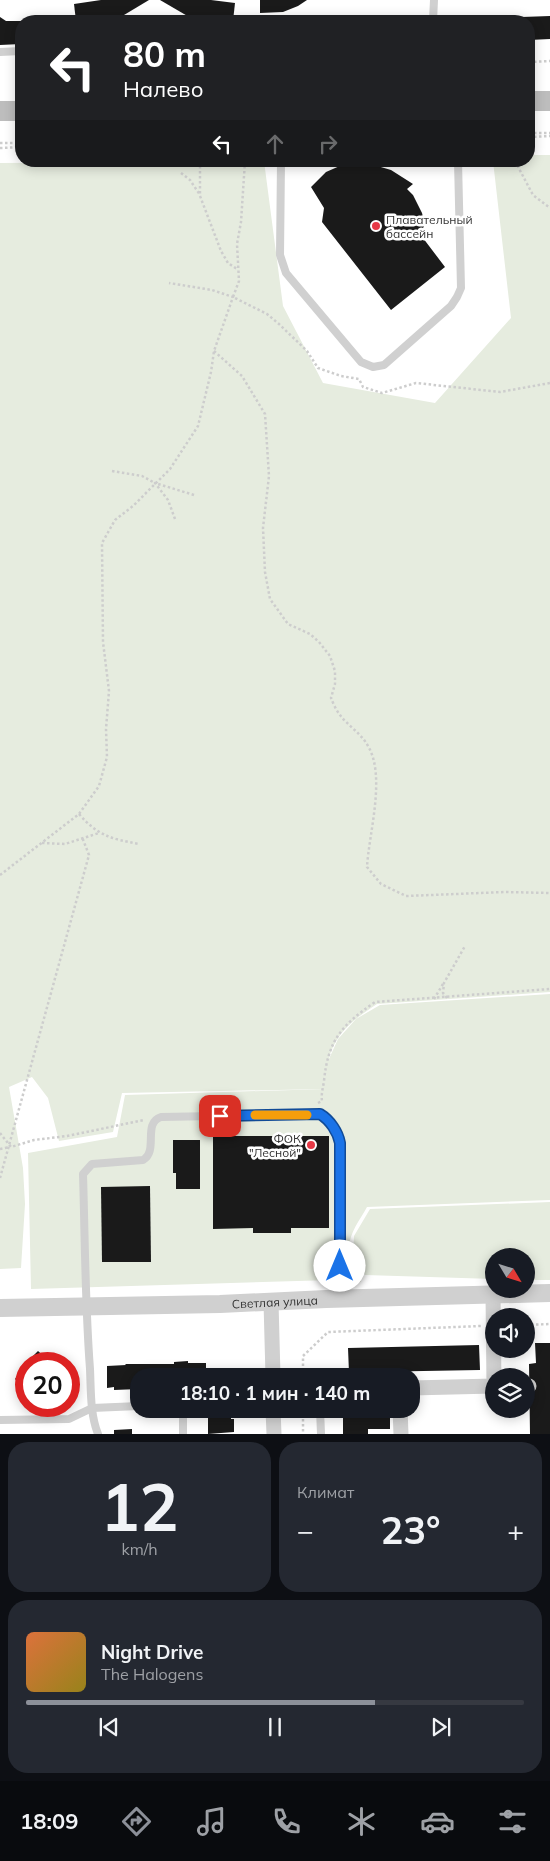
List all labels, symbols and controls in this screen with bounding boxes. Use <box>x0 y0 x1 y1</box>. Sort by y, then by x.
text: 80 m <box>123 32 206 76</box>
icon: left <box>40 35 105 100</box>
text: Налево <box>123 75 203 103</box>
icon: left <box>208 130 236 158</box>
icon: ahead <box>261 130 289 158</box>
icon: right <box>314 130 342 158</box>
place label: Плавательный бассейн <box>386 212 473 241</box>
marker: Плавательный бассейн <box>370 220 382 232</box>
pin <box>199 1095 241 1137</box>
icon: arrive <box>206 1102 234 1130</box>
place label: ФОК "Лесной" <box>249 1131 301 1160</box>
marker: ФОК "Лесной" <box>305 1139 317 1151</box>
position arrow <box>313 1239 365 1291</box>
north arrow <box>485 1248 535 1298</box>
map controls <box>485 1248 535 1418</box>
street label: Светлая улица <box>232 1292 318 1311</box>
button: sound <box>485 1308 535 1358</box>
speed limit sign: 20 <box>15 1352 80 1417</box>
button: layers <box>485 1368 535 1418</box>
text: 18:10 · 1 мин · 140 m <box>180 1381 370 1405</box>
text: 12 <box>100 1466 179 1547</box>
text: Климат <box>297 1482 354 1502</box>
text: 23° <box>380 1506 441 1554</box>
text: − <box>297 1513 314 1548</box>
text: + <box>507 1513 524 1548</box>
text: km/h <box>121 1539 158 1559</box>
text: Night Drive <box>101 1640 203 1664</box>
text: The Halogens <box>101 1664 203 1684</box>
icon: previous <box>95 1713 123 1741</box>
icon: pause <box>261 1713 289 1741</box>
icon: next <box>427 1713 455 1741</box>
icon: directions <box>119 1804 154 1839</box>
icon: music <box>194 1804 229 1839</box>
icon: phone <box>269 1804 304 1839</box>
icon: climate <box>344 1804 379 1839</box>
icon: car <box>420 1804 455 1839</box>
icon: filters <box>495 1804 530 1839</box>
text: 18:09 <box>20 1807 78 1835</box>

